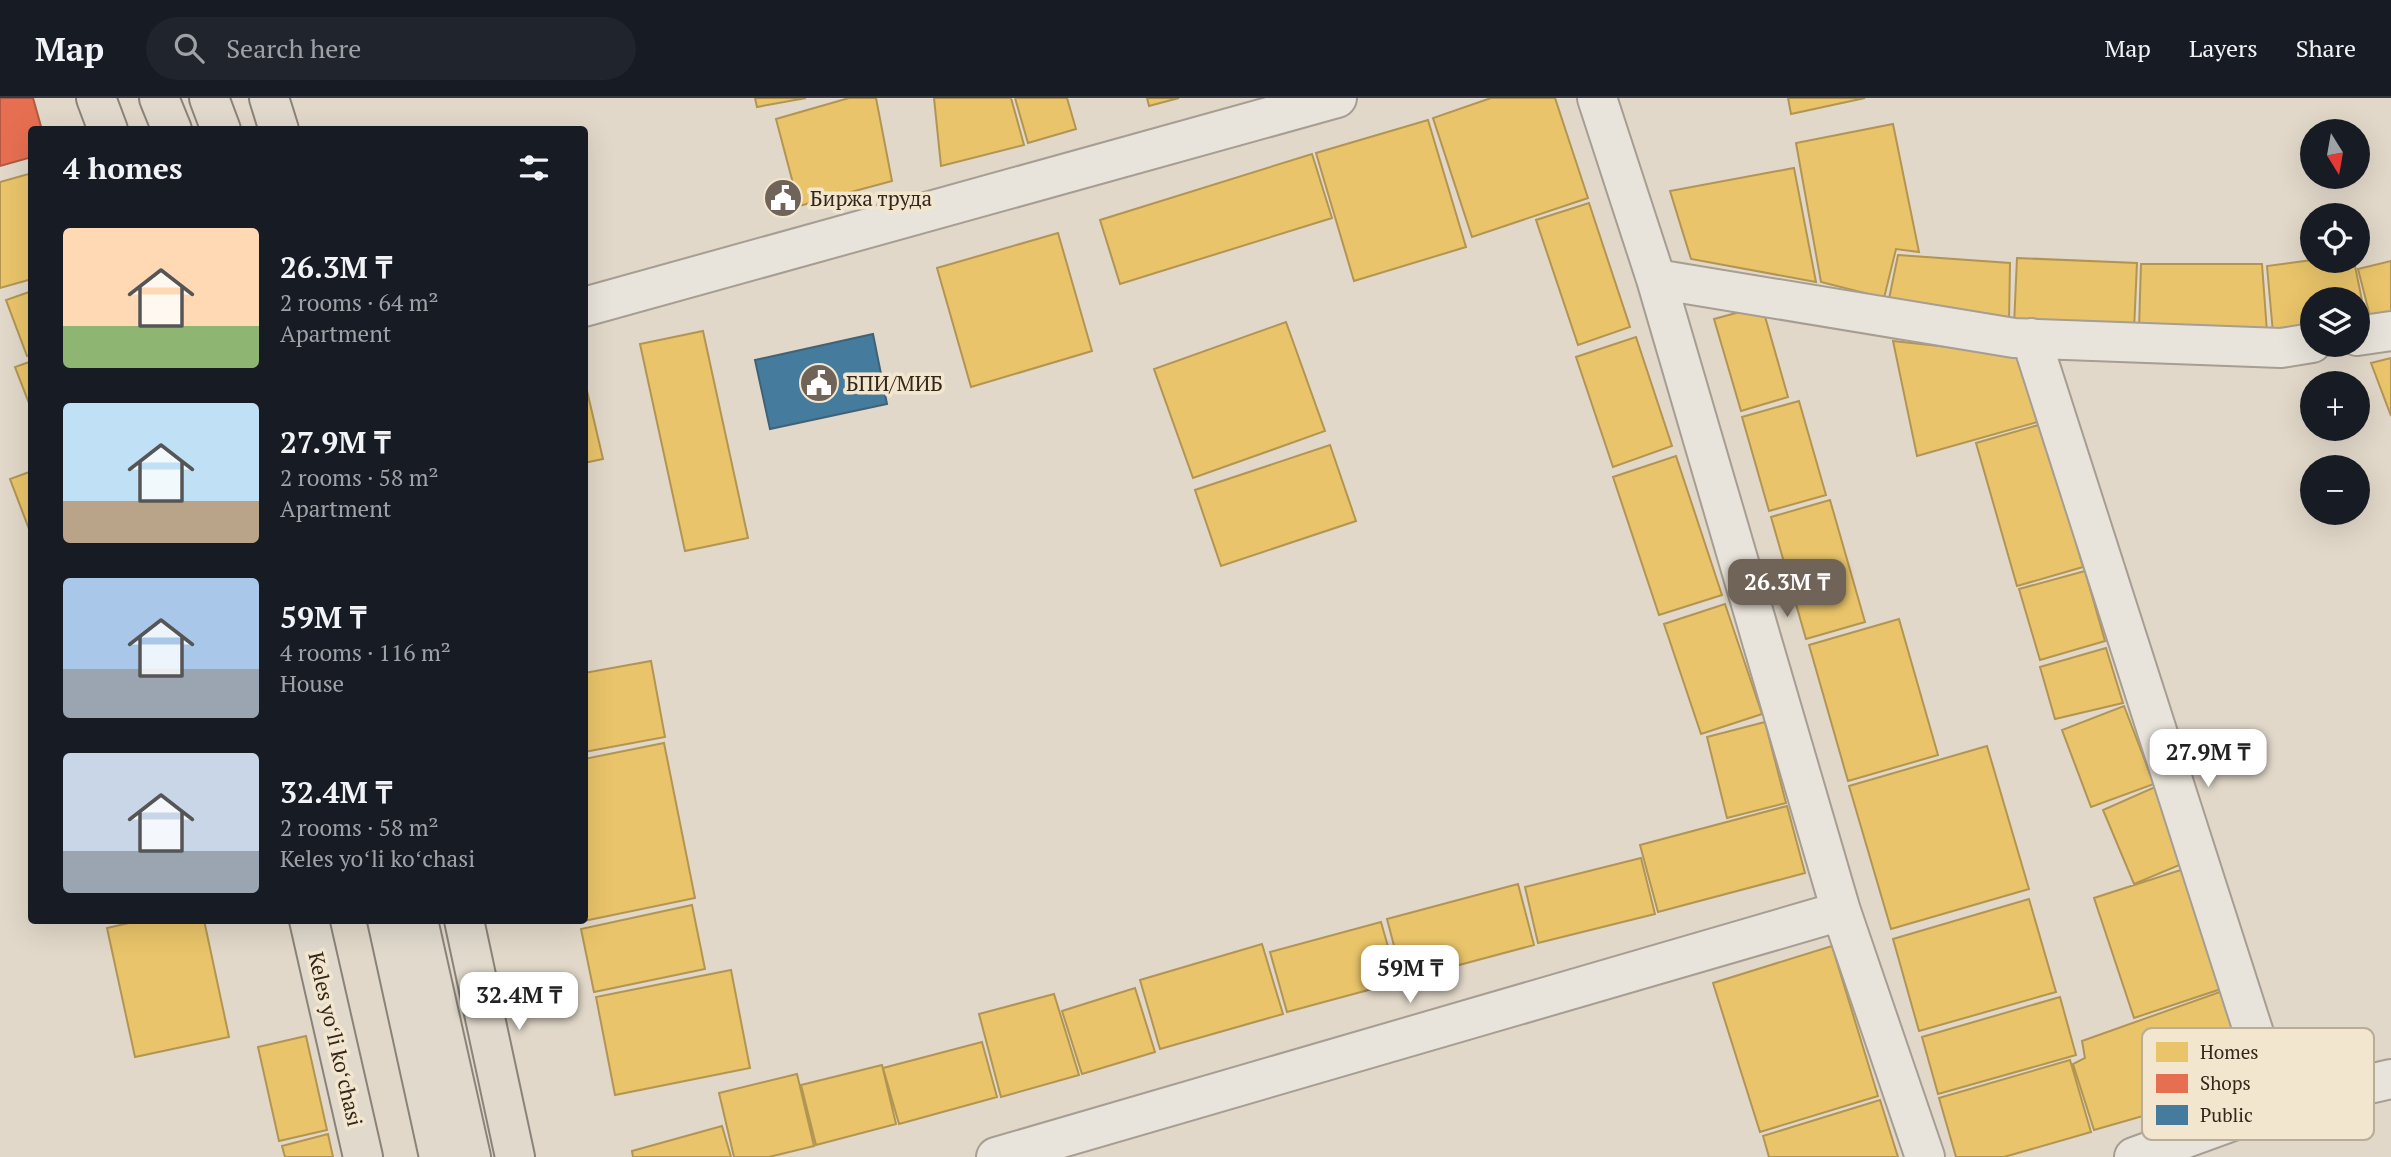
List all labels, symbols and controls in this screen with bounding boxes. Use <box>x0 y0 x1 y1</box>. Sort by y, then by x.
search box <box>146 17 636 80</box>
text: Map <box>35 27 104 70</box>
icon: search <box>170 29 208 67</box>
text: Search here <box>226 31 361 65</box>
text: Map <box>2104 32 2151 64</box>
text: Layers <box>2189 32 2258 64</box>
text: Share <box>2296 32 2356 64</box>
north arrow <box>2300 119 2370 189</box>
map controls <box>2300 119 2370 525</box>
text: 4 homes <box>63 148 182 188</box>
icon: filters <box>515 149 553 187</box>
public building icon: Биржа труда <box>762 177 804 219</box>
place label: Биржа труда <box>810 184 933 212</box>
button: locate <box>2300 203 2370 273</box>
text: 26.3M ₸ <box>280 247 392 287</box>
icon: home <box>119 256 203 340</box>
text: 2 rooms · 64 m² <box>280 287 439 318</box>
button: layers <box>2300 287 2370 357</box>
text: Apartment <box>280 318 391 349</box>
public building icon: БПИ/МИБ <box>798 362 840 404</box>
place label: БПИ/МИБ <box>846 369 943 397</box>
button: + <box>2300 371 2370 441</box>
text: 27.9M ₸ <box>280 422 391 462</box>
icon: home <box>119 431 203 515</box>
button: − <box>2300 455 2370 525</box>
text: 2 rooms · 58 m² <box>280 462 439 493</box>
text: Apartment <box>280 493 391 524</box>
pin: 26.3M ₸ <box>1722 560 1852 619</box>
text: 26.3M ₸ <box>1744 566 1830 597</box>
text: 59M ₸ <box>280 597 366 637</box>
icon: home <box>119 606 203 690</box>
text: 4 rooms · 116 m² <box>280 637 451 668</box>
text: House <box>280 668 344 699</box>
pin: 27.9M ₸ <box>2143 730 2273 789</box>
text: 27.9M ₸ <box>2166 736 2250 767</box>
text: 32.4M ₸ <box>280 772 392 812</box>
icon: home <box>119 781 203 865</box>
text: 2 rooms · 58 m² <box>280 812 439 843</box>
text: Keles yoʻli koʻchasi <box>280 843 475 874</box>
pin: 59M ₸ <box>1361 946 1459 1005</box>
street label: Keles yoʻli koʻchasi <box>302 949 370 1129</box>
text: 59M ₸ <box>1377 952 1443 983</box>
pin: 32.4M ₸ <box>454 972 584 1032</box>
text: 32.4M ₸ <box>476 979 562 1010</box>
legend <box>2142 1028 2374 1140</box>
text: Homes <box>2200 1039 2259 1064</box>
text: Shops <box>2200 1070 2251 1095</box>
text: Public <box>2200 1102 2253 1127</box>

